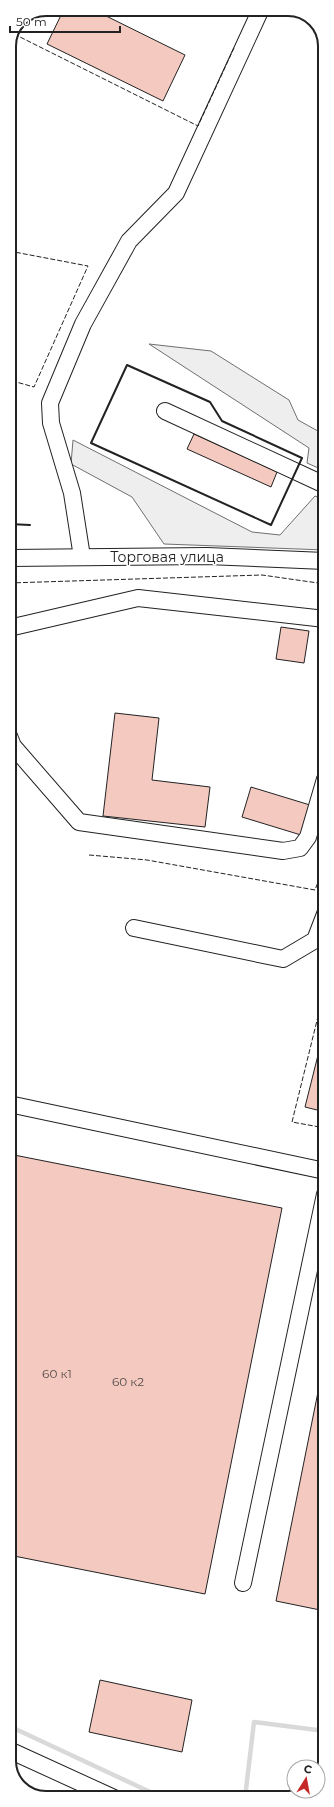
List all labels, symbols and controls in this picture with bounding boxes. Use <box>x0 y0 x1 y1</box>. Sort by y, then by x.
scale bar <box>10 8 120 34</box>
text: 50 m <box>16 14 47 29</box>
street label: Торговая улица <box>110 548 224 566</box>
house number: 60 к1 <box>42 1366 72 1381</box>
house number: 60 к2 <box>112 1374 144 1389</box>
north arrow <box>286 1759 326 1799</box>
text: С <box>303 1762 313 1777</box>

